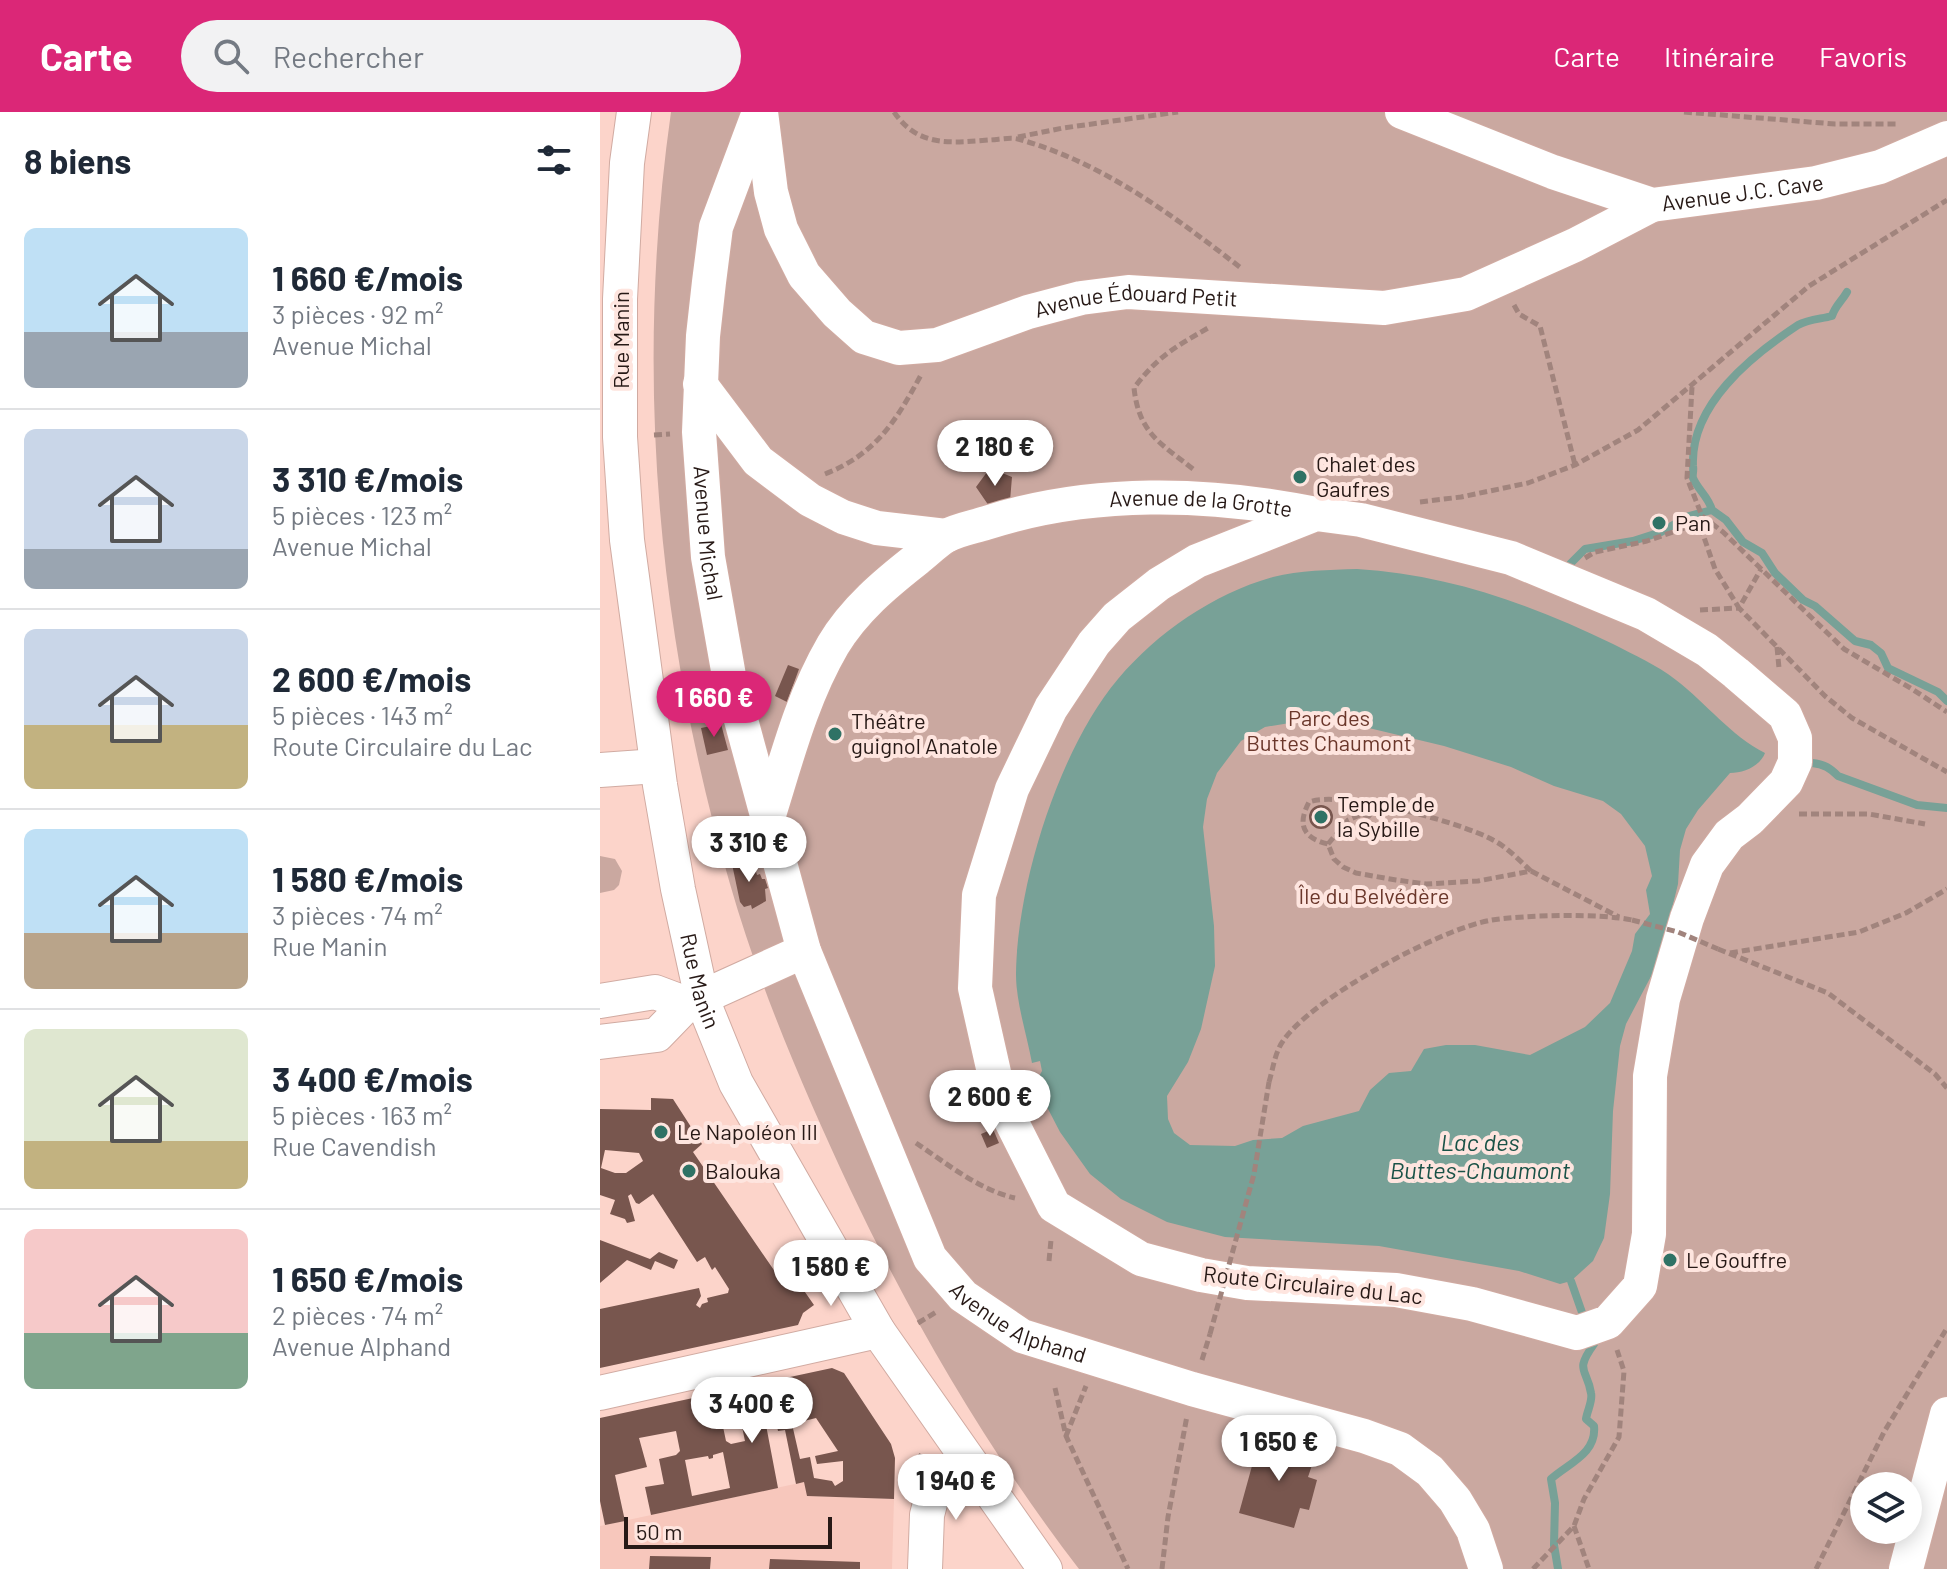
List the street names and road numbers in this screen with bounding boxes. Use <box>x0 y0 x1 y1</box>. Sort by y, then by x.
street label: Avenue J.C. Cave <box>1660 168 1826 216</box>
street label: Avenue Édouard Petit <box>1031 278 1238 322</box>
street label: Rue Manin <box>607 291 633 389</box>
street label: Avenue Michal <box>689 465 729 602</box>
street label: Avenue de la Grotte <box>1108 483 1295 521</box>
street label: Rue Manin <box>676 930 726 1032</box>
street label: Route Circulaire du Lac <box>1202 1260 1424 1308</box>
street label: Avenue Alphand <box>945 1276 1090 1367</box>

